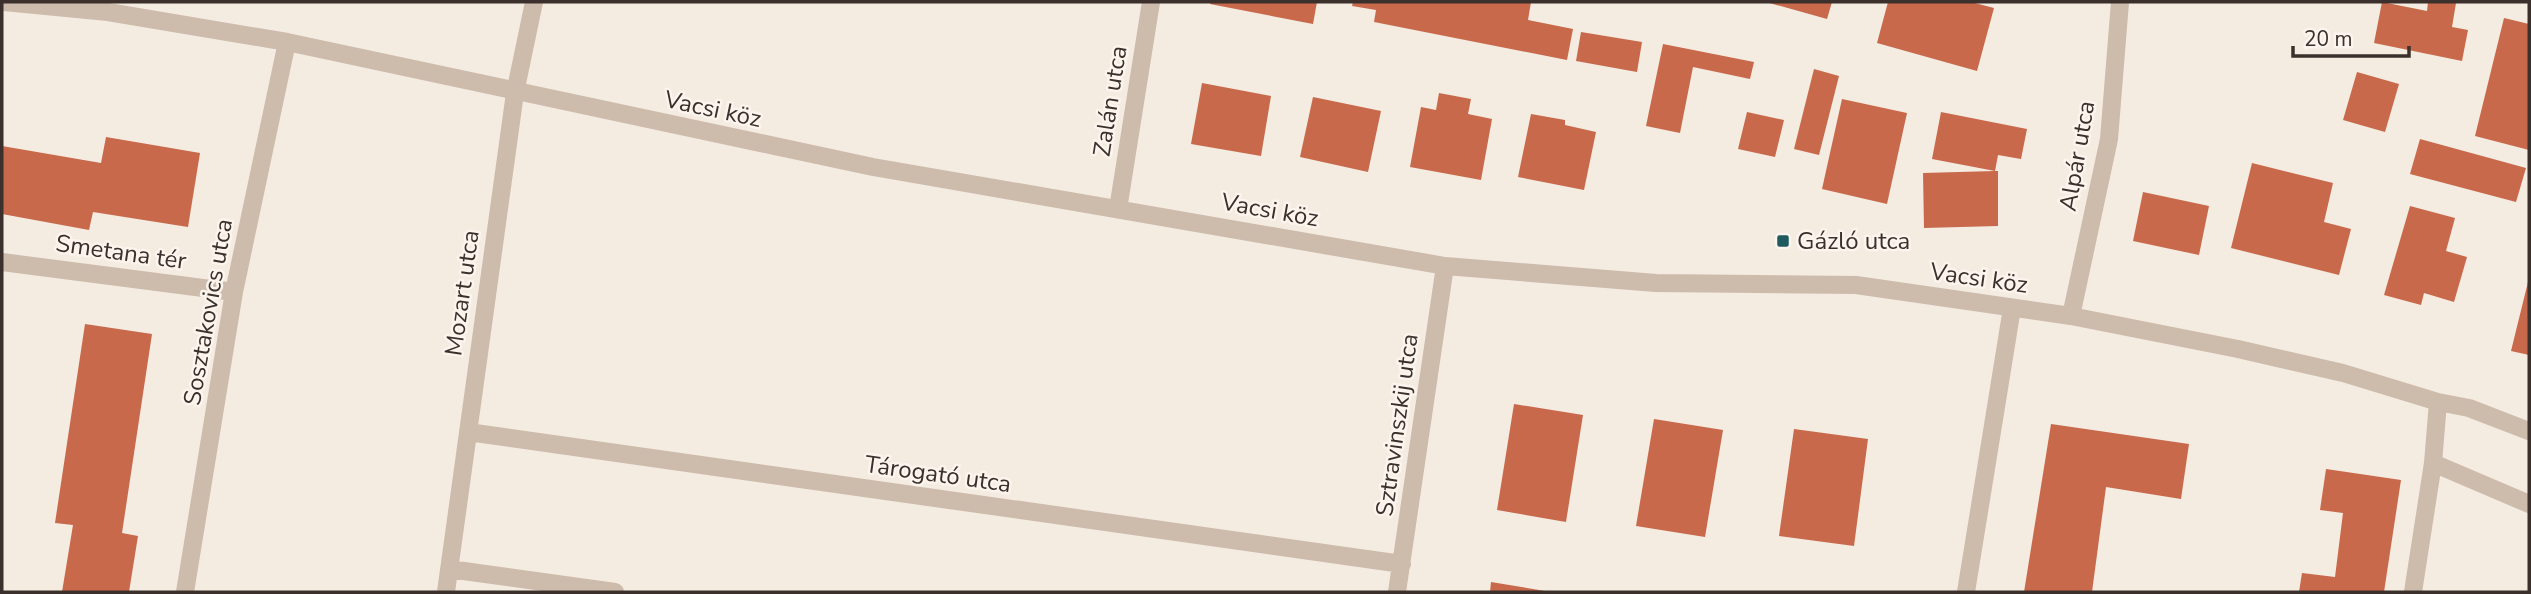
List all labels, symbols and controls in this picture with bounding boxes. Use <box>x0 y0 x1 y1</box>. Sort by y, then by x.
scale bar <box>2293 14 2408 58</box>
text: 20 m <box>2304 25 2353 53</box>
street label: Zalán utca <box>1085 43 1135 159</box>
street label: Vacsi köz <box>661 83 764 135</box>
street label: Alpár utca <box>2052 98 2102 214</box>
street label: Vacsi köz <box>1218 186 1321 234</box>
street label: Sosztakovics utca <box>176 216 240 408</box>
place label: Gázló utca <box>1797 225 1910 257</box>
street label: Smetana tér <box>54 227 189 277</box>
street label: Mozart utca <box>437 228 487 358</box>
marker: Gázló utca <box>1775 233 1791 249</box>
street label: Vacsi köz <box>1927 255 2030 301</box>
street label: Sztravinszkij utca <box>1368 332 1426 518</box>
street label: Tárogató utca <box>863 448 1013 500</box>

